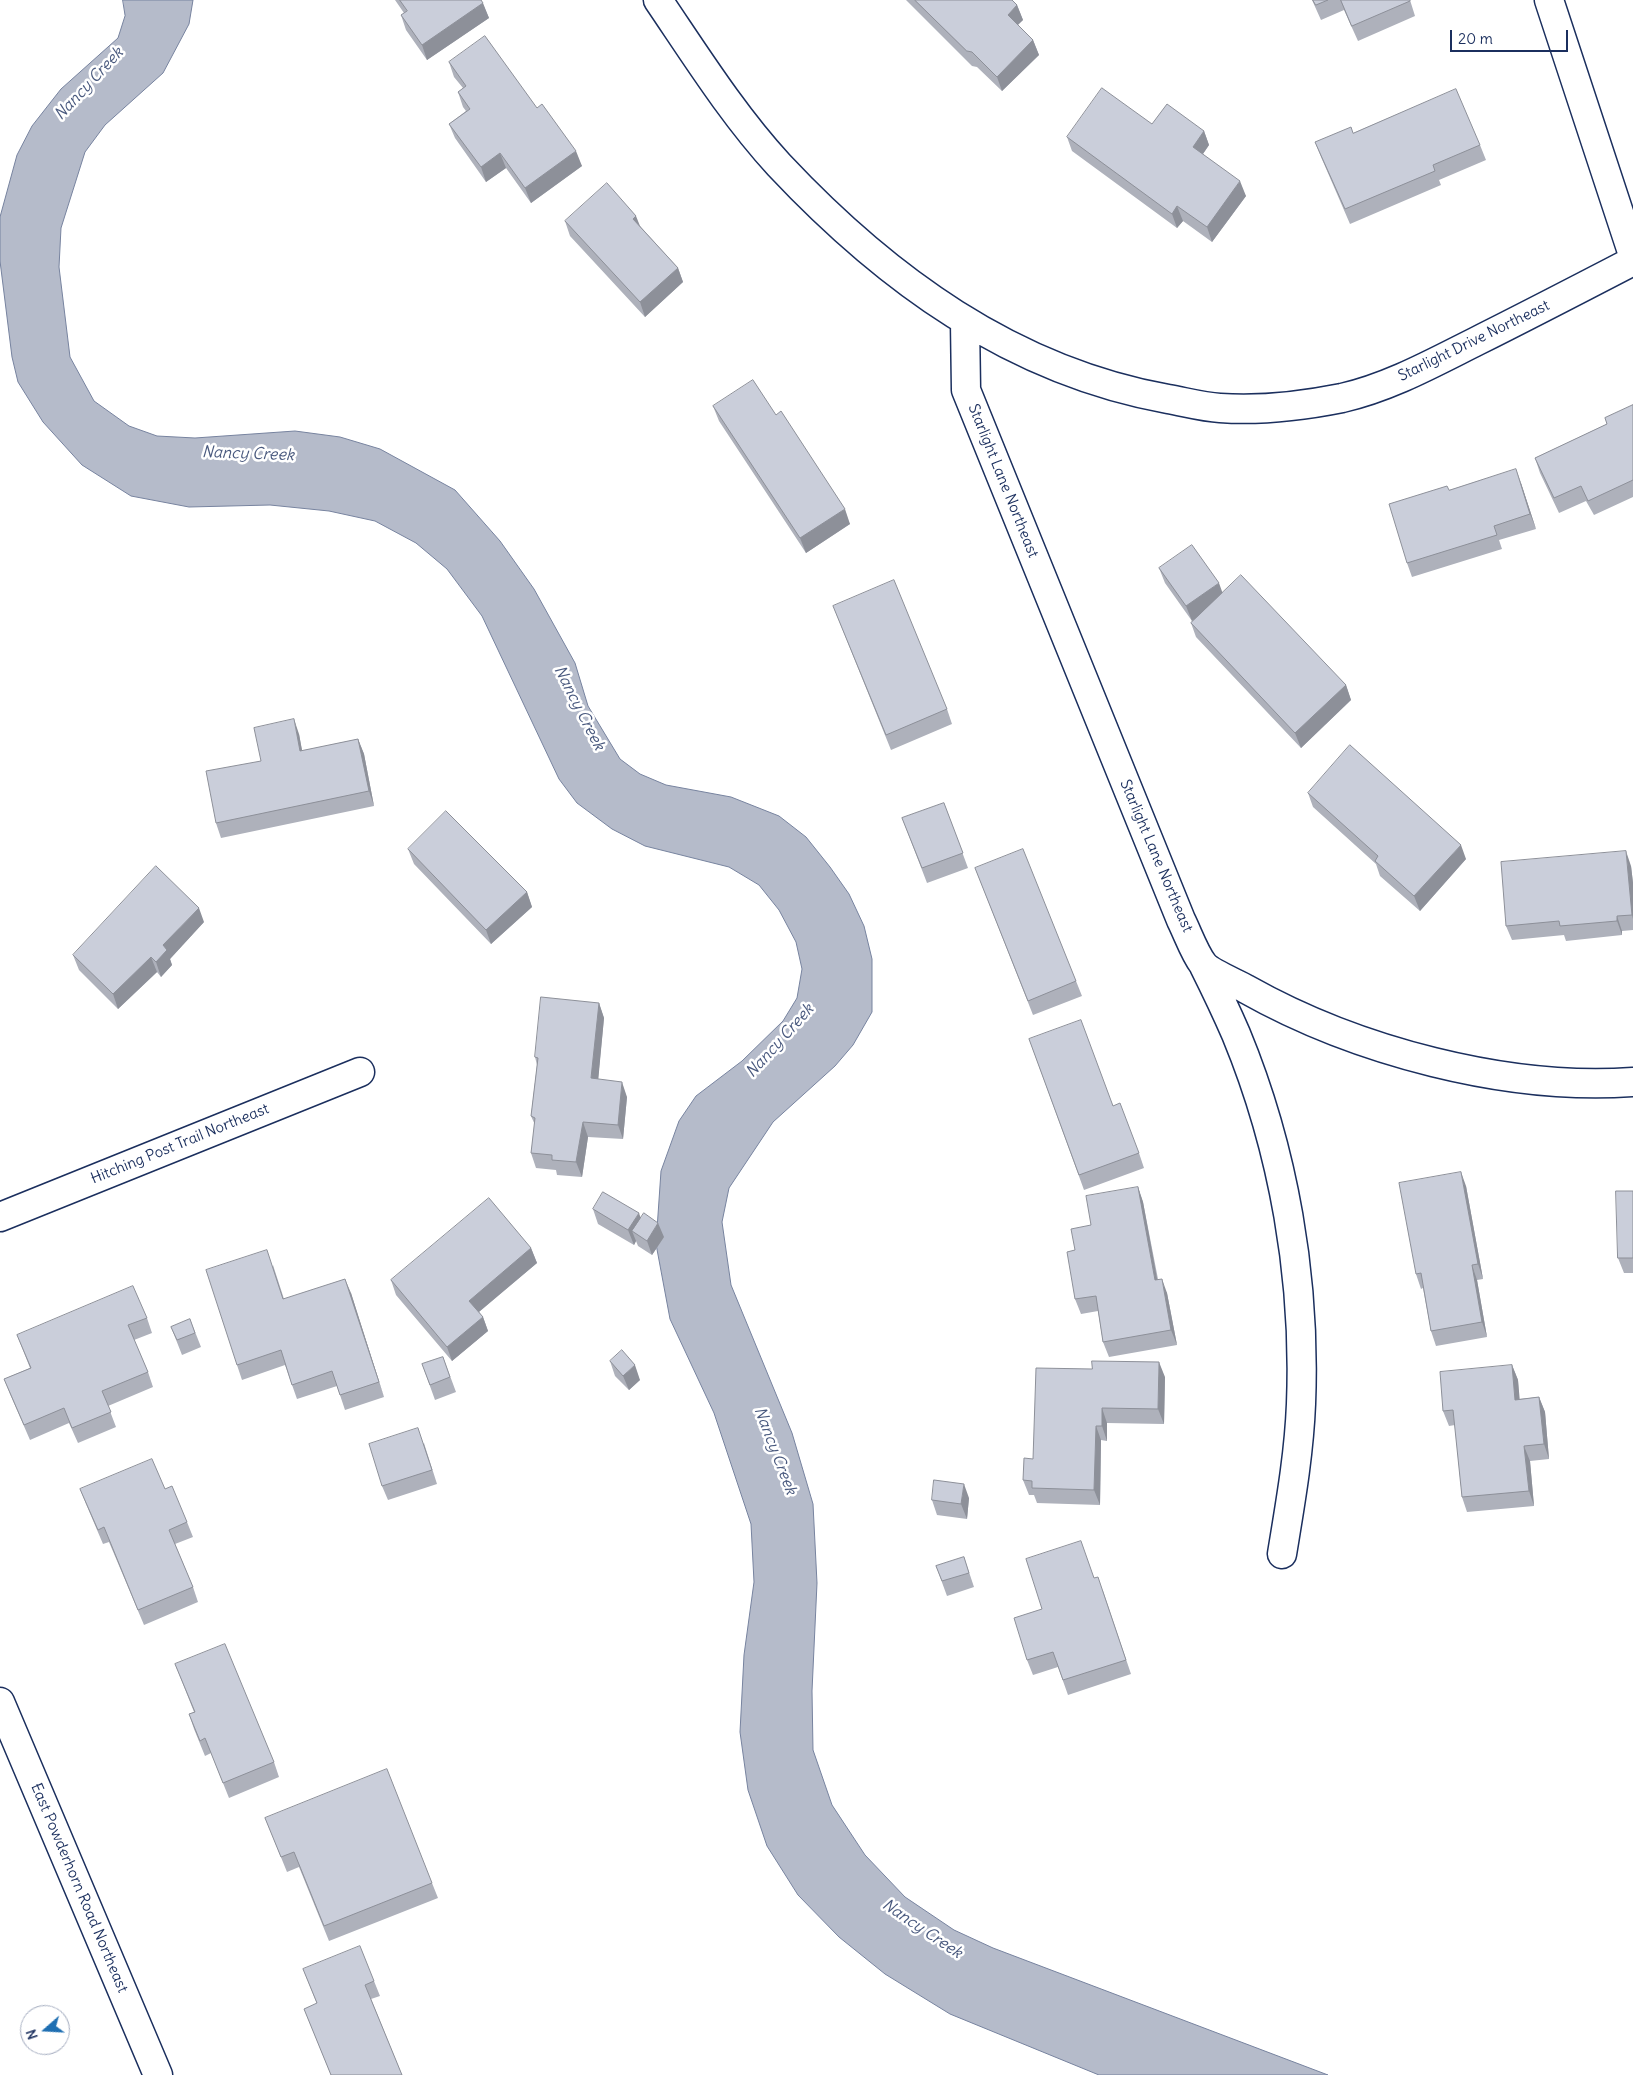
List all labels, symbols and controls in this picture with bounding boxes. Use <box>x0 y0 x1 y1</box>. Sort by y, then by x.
scale bar <box>1453 20 1570 52</box>
text: 20 m <box>1458 29 1493 48</box>
water label: Nancy Creek <box>51 44 127 124</box>
street label: Starlight Drive Northeast <box>1395 296 1553 386</box>
street label: Starlight Lane Northeast <box>964 402 1042 560</box>
water label: Nancy Creek <box>202 443 294 465</box>
water label: Nancy Creek <box>550 663 608 753</box>
street label: Starlight Lane Northeast <box>1116 777 1196 935</box>
water label: Nancy Creek <box>742 1000 818 1082</box>
street label: Hitching Post Trail Northeast <box>88 1100 272 1188</box>
water label: Nancy Creek <box>750 1404 800 1498</box>
street label: East Powderhorn Road Northeast <box>27 1781 131 1995</box>
water label: Nancy Creek <box>878 1895 966 1963</box>
north arrow <box>20 2005 70 2055</box>
text: N <box>22 2027 42 2042</box>

